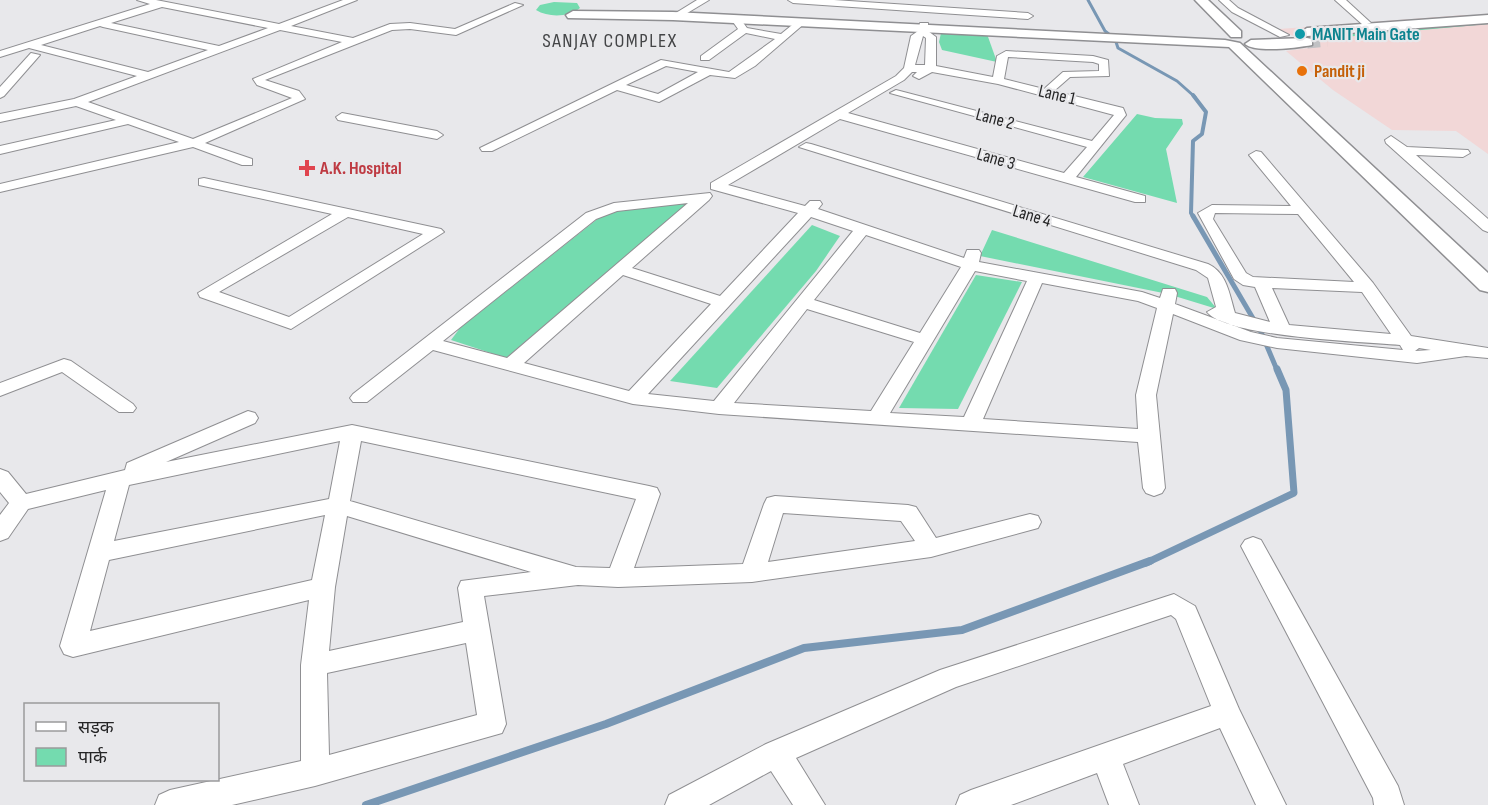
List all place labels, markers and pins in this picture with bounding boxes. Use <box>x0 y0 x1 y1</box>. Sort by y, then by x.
place label: MANIT Main Gate <box>1312 24 1420 45</box>
marker: MANIT Main Gate <box>1293 27 1307 41</box>
place label: Pandit ji <box>1314 61 1365 82</box>
marker: Pandit ji <box>1295 64 1309 78</box>
place label: A.K. Hospital <box>319 158 402 179</box>
marker: A.K. Hospital <box>298 159 316 177</box>

